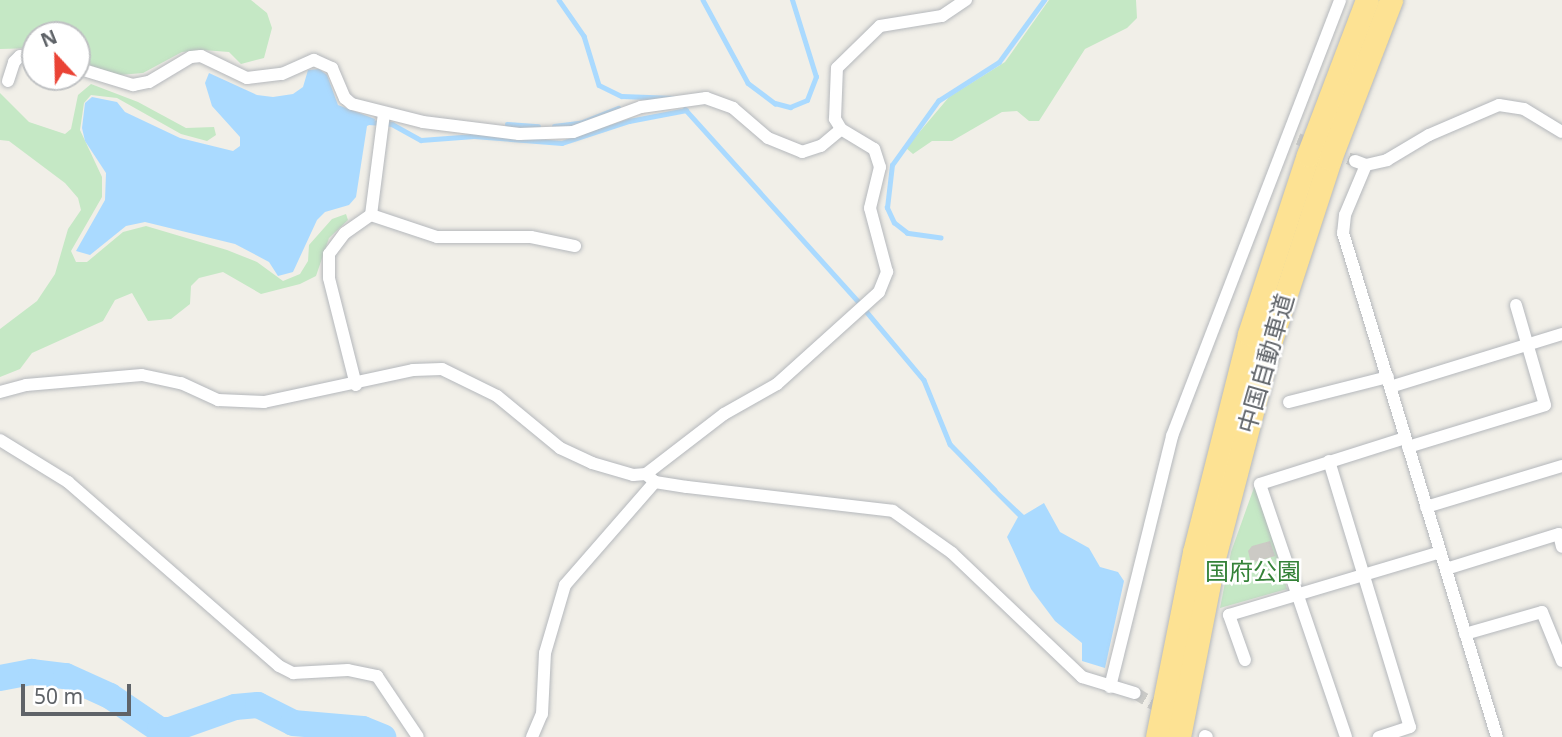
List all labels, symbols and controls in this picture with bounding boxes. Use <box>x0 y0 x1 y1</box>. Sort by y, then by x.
north arrow <box>21 21 91 91</box>
text: N <box>37 23 61 53</box>
street label: 中国自動車道 <box>1231 290 1299 436</box>
park label: 国府公園 <box>1205 557 1301 585</box>
scale bar <box>24 670 135 714</box>
text: 50 m <box>34 682 83 710</box>

